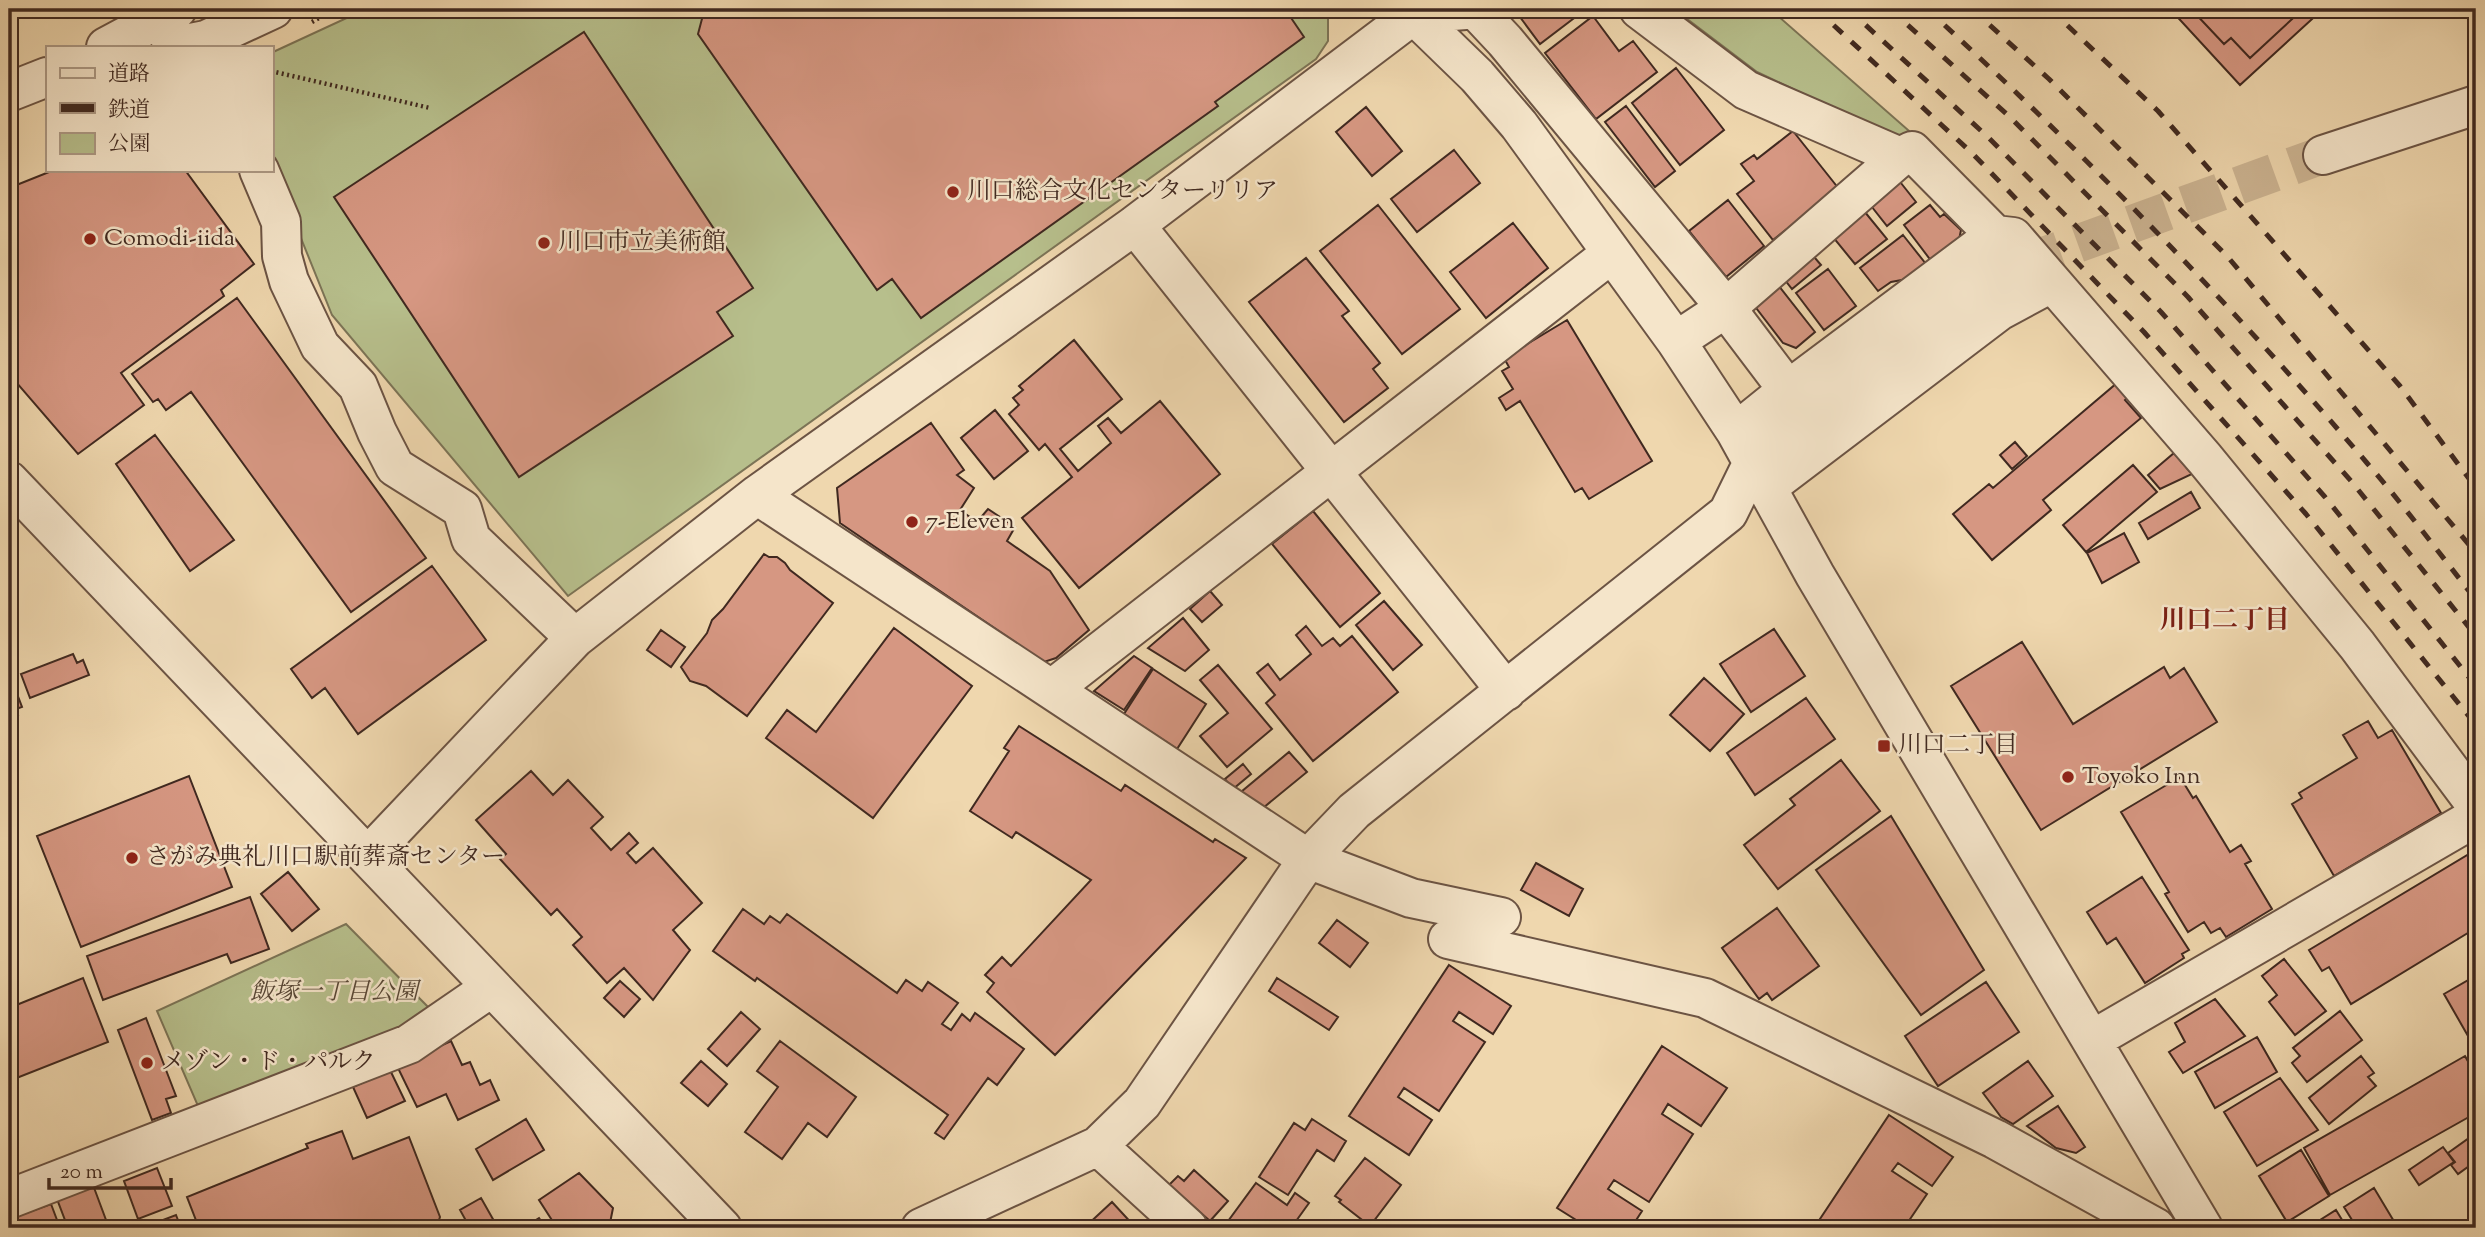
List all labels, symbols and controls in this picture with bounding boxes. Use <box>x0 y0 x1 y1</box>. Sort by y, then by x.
legend <box>46 46 273 172</box>
text: 道路 <box>108 60 150 90</box>
text: 鉄道 <box>108 96 150 126</box>
text: 公園 <box>108 130 150 160</box>
place label: 川口総合文化センターリリア <box>967 175 1278 209</box>
marker: 川口総合文化センターリリア <box>945 184 961 200</box>
place label: Comodi-iida <box>104 222 235 256</box>
place label: 川口市立美術館 <box>558 226 726 260</box>
marker: Comodi-iida <box>82 231 98 247</box>
marker: 川口市立美術館 <box>536 235 552 251</box>
place label: 7-Eleven <box>926 505 1015 539</box>
marker: 7-Eleven <box>904 514 920 530</box>
district label: 川口二丁目 <box>2160 603 2290 640</box>
place label: 川口二丁目 <box>1898 729 2018 763</box>
marker: 川口二丁目 <box>1876 738 1892 754</box>
place label: Toyoko Inn <box>2082 760 2201 794</box>
marker: Toyoko Inn <box>2060 769 2076 785</box>
place label: さがみ典礼川口駅前葬斎センター <box>146 841 505 875</box>
marker: さがみ典礼川口駅前葬斎センター <box>124 850 140 866</box>
park label: 飯塚一丁目公園 <box>250 976 422 1010</box>
place label: メゾン・ド・パルク <box>161 1046 376 1080</box>
marker: メゾン・ド・パルク <box>139 1055 155 1071</box>
scale bar <box>49 1146 172 1190</box>
text: 20 m <box>60 1158 103 1188</box>

